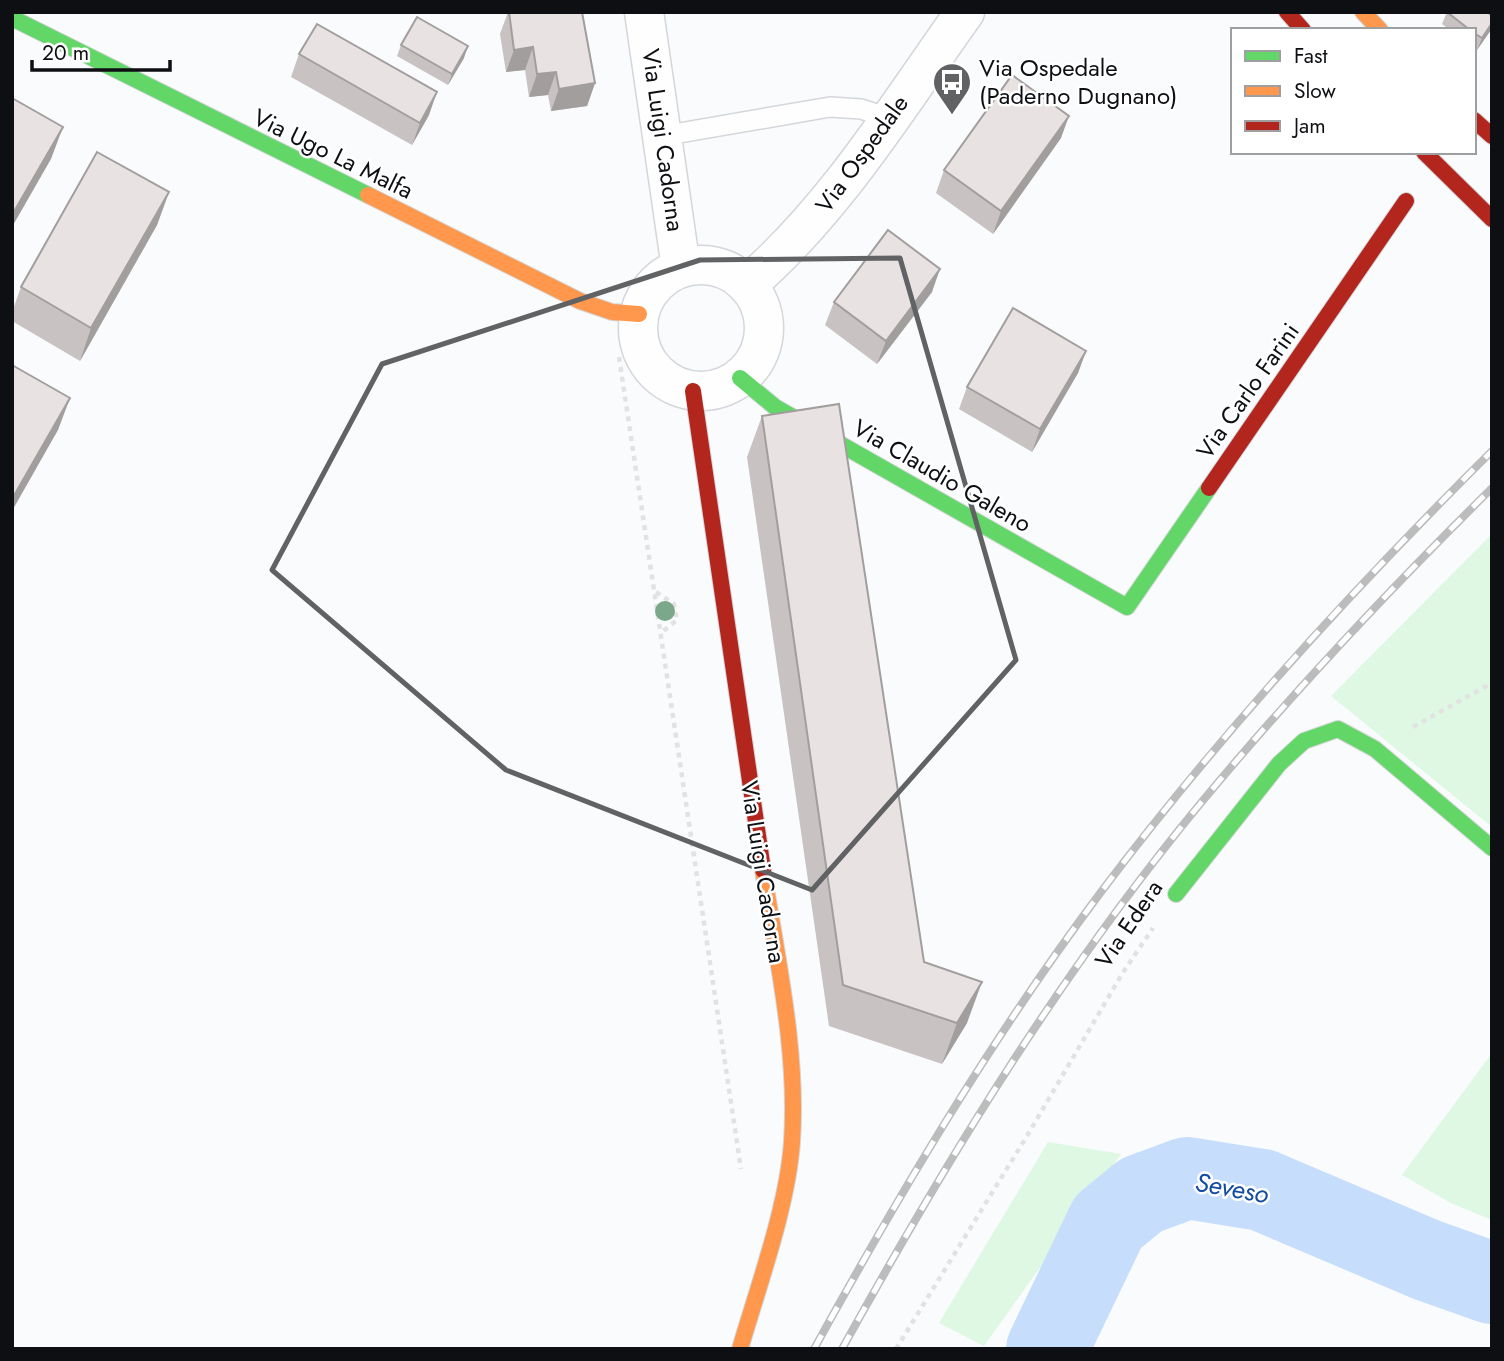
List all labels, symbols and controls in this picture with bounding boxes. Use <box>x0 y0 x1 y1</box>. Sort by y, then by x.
scale bar <box>32 28 170 72</box>
legend <box>1231 28 1476 154</box>
text: 20 m <box>42 38 89 68</box>
text: Fast <box>1294 41 1327 71</box>
street label: Via Luigi Cadorna <box>633 46 694 234</box>
place label: Via Ospedale (Paderno Dugnano) <box>979 50 1177 113</box>
bus stop icon: Via Ospedale (Paderno Dugnano) <box>931 61 973 116</box>
text: Slow <box>1294 76 1336 106</box>
street label: Via Ospedale <box>807 87 916 220</box>
street label: Via Ugo La Malfa <box>247 100 419 207</box>
text: Jam <box>1291 111 1326 141</box>
street label: Via Carlo Farini <box>1188 316 1308 466</box>
street label: Via Claudio Galeno <box>847 410 1038 541</box>
street label: Via Luigi Cadorna <box>732 778 795 966</box>
street label: Via Edera <box>1086 873 1171 975</box>
water label: Seveso <box>1192 1163 1272 1213</box>

